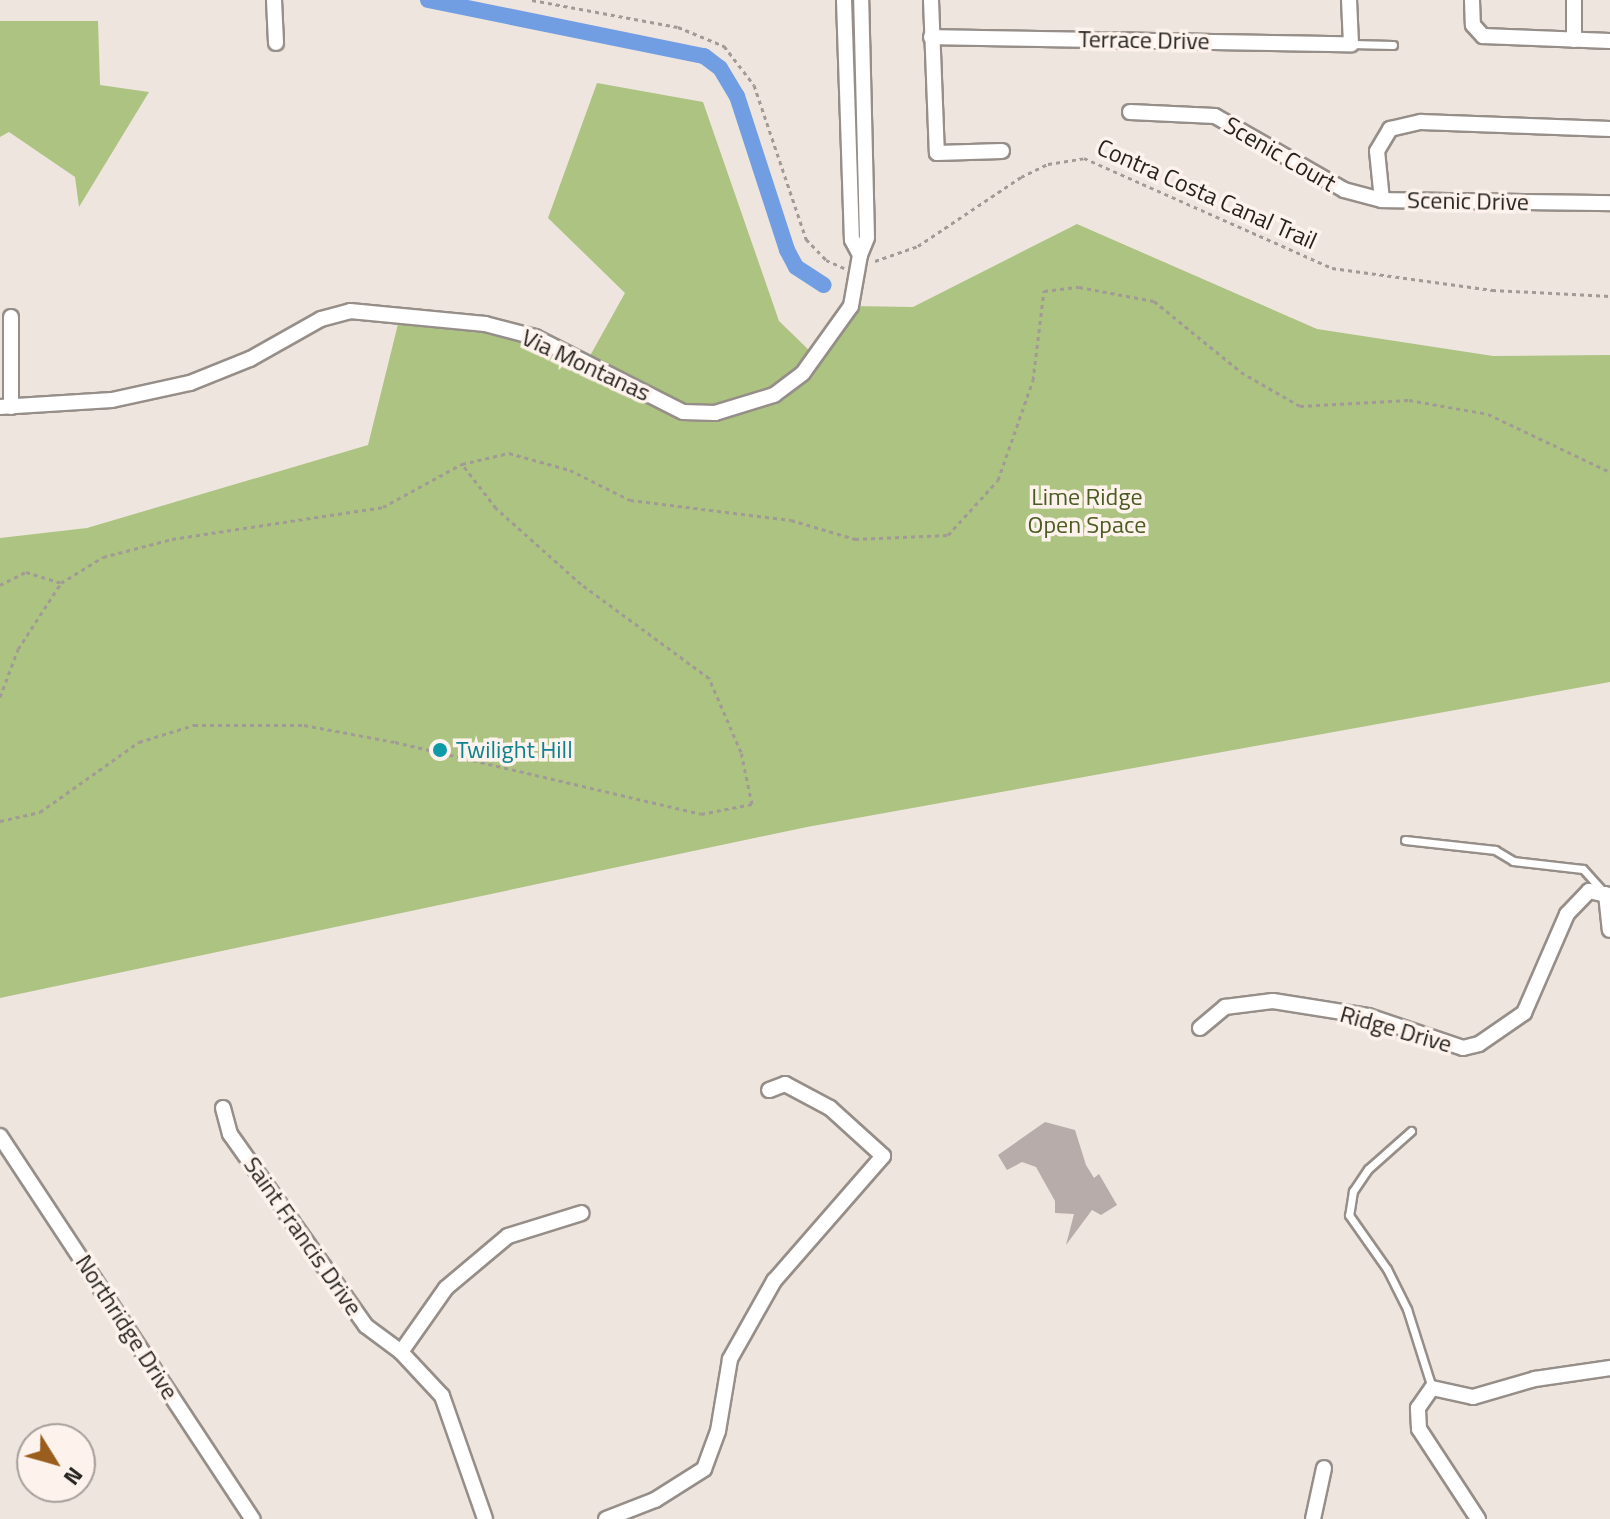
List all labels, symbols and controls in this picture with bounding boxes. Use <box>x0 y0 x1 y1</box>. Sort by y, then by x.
street label: Terrace Drive <box>1078 24 1210 56</box>
street label: Scenic Court <box>1219 110 1341 198</box>
street label: Contra Costa Canal Trail <box>1093 133 1321 255</box>
street label: Scenic Drive <box>1407 186 1529 216</box>
street label: Via Montanas <box>517 323 655 407</box>
park label: Lime Ridge Open Space <box>1028 483 1146 539</box>
place label: Twilight Hill <box>456 736 573 764</box>
marker: Twilight Hill <box>431 741 449 759</box>
street label: Ridge Drive <box>1337 999 1455 1059</box>
street label: Saint Francis Drive <box>238 1151 368 1321</box>
street label: Northridge Drive <box>69 1249 185 1405</box>
north arrow <box>16 1423 96 1503</box>
text: N <box>55 1460 92 1493</box>

